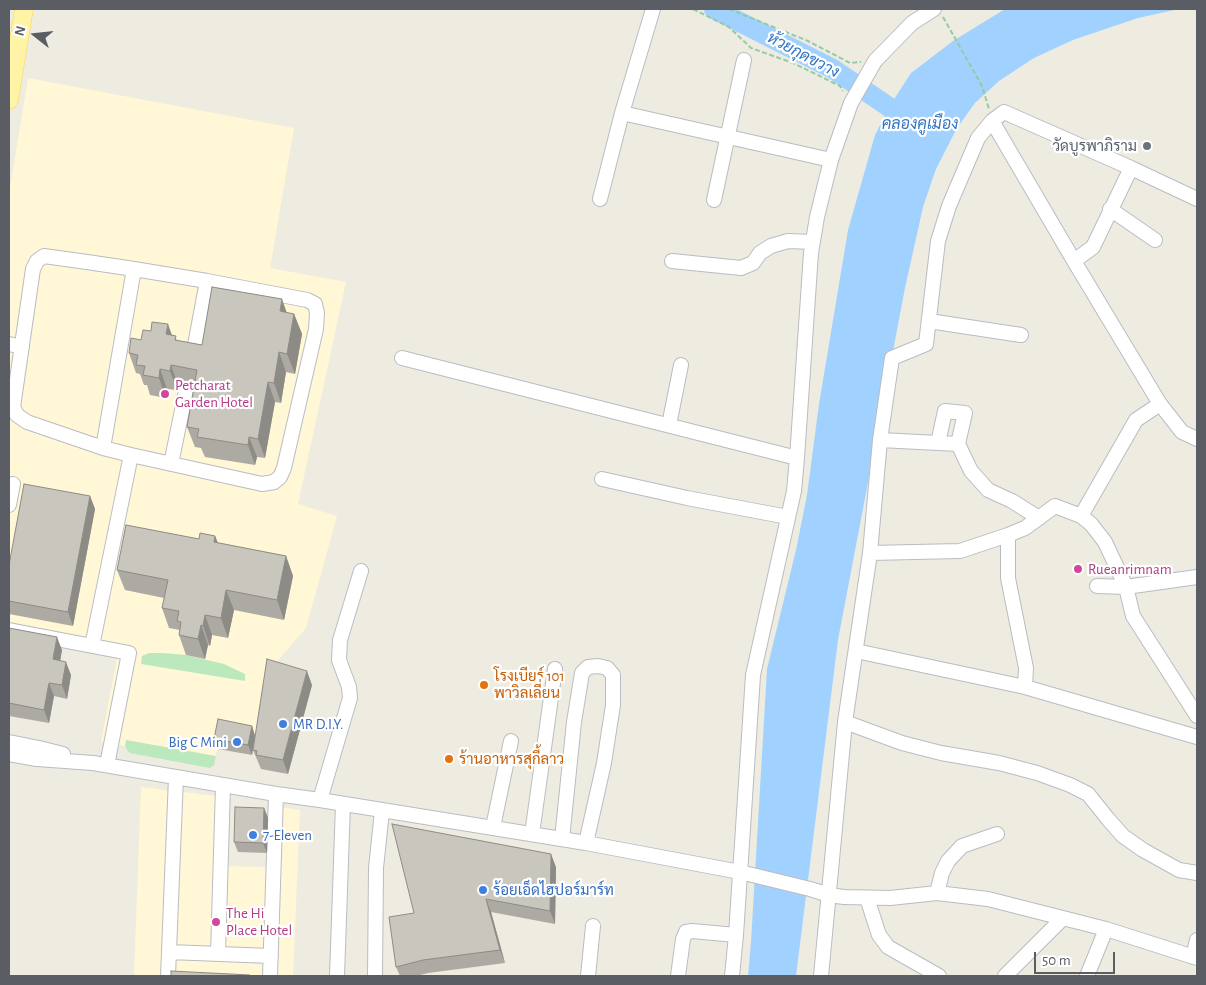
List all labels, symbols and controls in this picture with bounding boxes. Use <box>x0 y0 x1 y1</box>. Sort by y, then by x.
north arrow <box>10 10 60 60</box>
text: N <box>13 24 29 37</box>
water label: ห้วยกุดขวาง <box>764 28 842 82</box>
water label: คลองคูเมือง <box>882 114 958 134</box>
place label: วัดบูรพาภิราม <box>1052 137 1137 155</box>
marker: วัดบูรพาภิราม <box>1141 140 1153 152</box>
place label: Petcharat Garden Hotel <box>175 376 253 411</box>
marker: Petcharat Garden Hotel <box>159 388 171 400</box>
place label: Rueanrimnam <box>1088 560 1172 578</box>
marker: Rueanrimnam <box>1072 563 1084 575</box>
place label: โรงเบียร์ 101 พาวิลเลี่ยน <box>494 667 565 702</box>
marker: โรงเบียร์ 101 พาวิลเลี่ยน <box>478 679 490 691</box>
place label: MR D.I.Y. <box>293 715 343 733</box>
marker: MR D.I.Y. <box>277 718 289 730</box>
place label: Big C Mini <box>168 733 227 751</box>
marker: Big C Mini <box>231 736 243 748</box>
place label: ร้านอาหารสุกี้ลาว <box>459 750 564 768</box>
marker: ร้านอาหารสุกี้ลาว <box>443 753 455 765</box>
place label: 7-Eleven <box>263 826 312 844</box>
marker: 7-Eleven <box>247 829 259 841</box>
place label: ร้อยเอ็ดไฮปอร์มาร์ท <box>493 881 614 899</box>
marker: ร้อยเอ็ดไฮปอร์มาร์ท <box>477 884 489 896</box>
place label: The Hi Place Hotel <box>226 904 292 939</box>
marker: The Hi Place Hotel <box>210 916 222 928</box>
scale bar <box>1036 942 1117 974</box>
text: 50 m <box>1042 953 1071 968</box>

